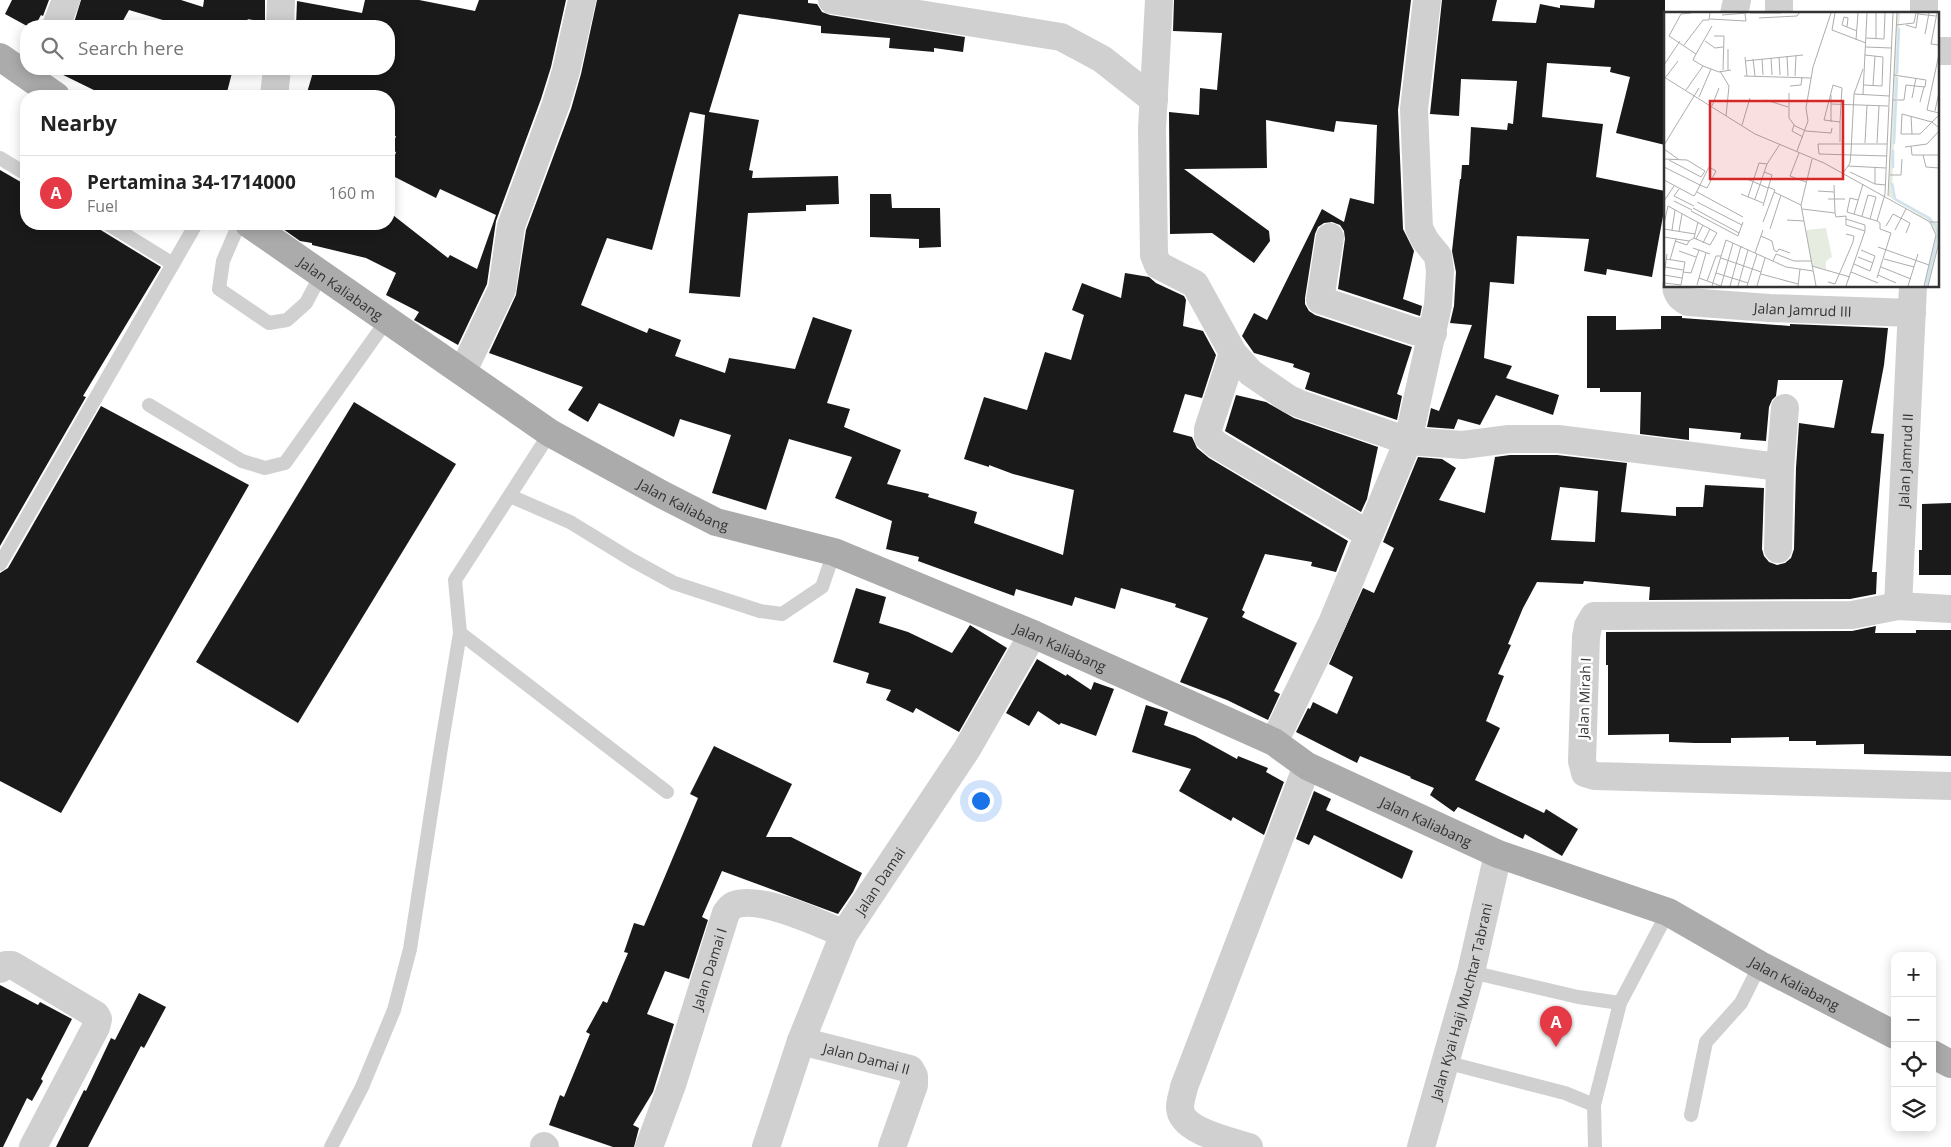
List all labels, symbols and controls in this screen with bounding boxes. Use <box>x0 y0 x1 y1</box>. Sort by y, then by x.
inset map <box>1664 12 1938 288</box>
search box <box>20 20 395 75</box>
icon: search <box>38 34 66 62</box>
text: Search here <box>78 35 184 61</box>
text: Nearby <box>40 109 117 137</box>
text: Pertamina 34-1714000 <box>87 169 296 195</box>
text: A <box>50 182 62 204</box>
text: 160 m <box>329 182 375 204</box>
text: Fuel <box>87 195 118 217</box>
street label: Jalan Kaliabang <box>293 251 387 324</box>
street label: Jalan Jamrud III <box>1751 297 1852 320</box>
street label: Jalan Jamrud II <box>1893 413 1917 510</box>
street label: Jalan Kaliabang <box>633 473 731 534</box>
street label: Jalan Kaliabang <box>1010 617 1110 675</box>
street label: Jalan Mirah I <box>1573 657 1595 741</box>
your location <box>968 788 994 814</box>
street label: Jalan Kaliabang <box>1376 791 1475 850</box>
street label: Jalan Damai <box>849 843 909 920</box>
street label: Jalan Kyai Haji Muchtar Tabrani <box>1425 901 1496 1104</box>
street label: Jalan Damai I <box>686 925 730 1014</box>
street label: Jalan Kaliabang <box>1745 951 1843 1014</box>
map controls <box>1891 952 1936 1132</box>
button: + <box>1891 952 1936 997</box>
button: − <box>1891 997 1936 1042</box>
pin: A <box>1540 1006 1572 1047</box>
street label: Jalan Damai II <box>820 1037 912 1078</box>
button: locate <box>1891 1042 1936 1087</box>
button: layers <box>1891 1087 1936 1132</box>

